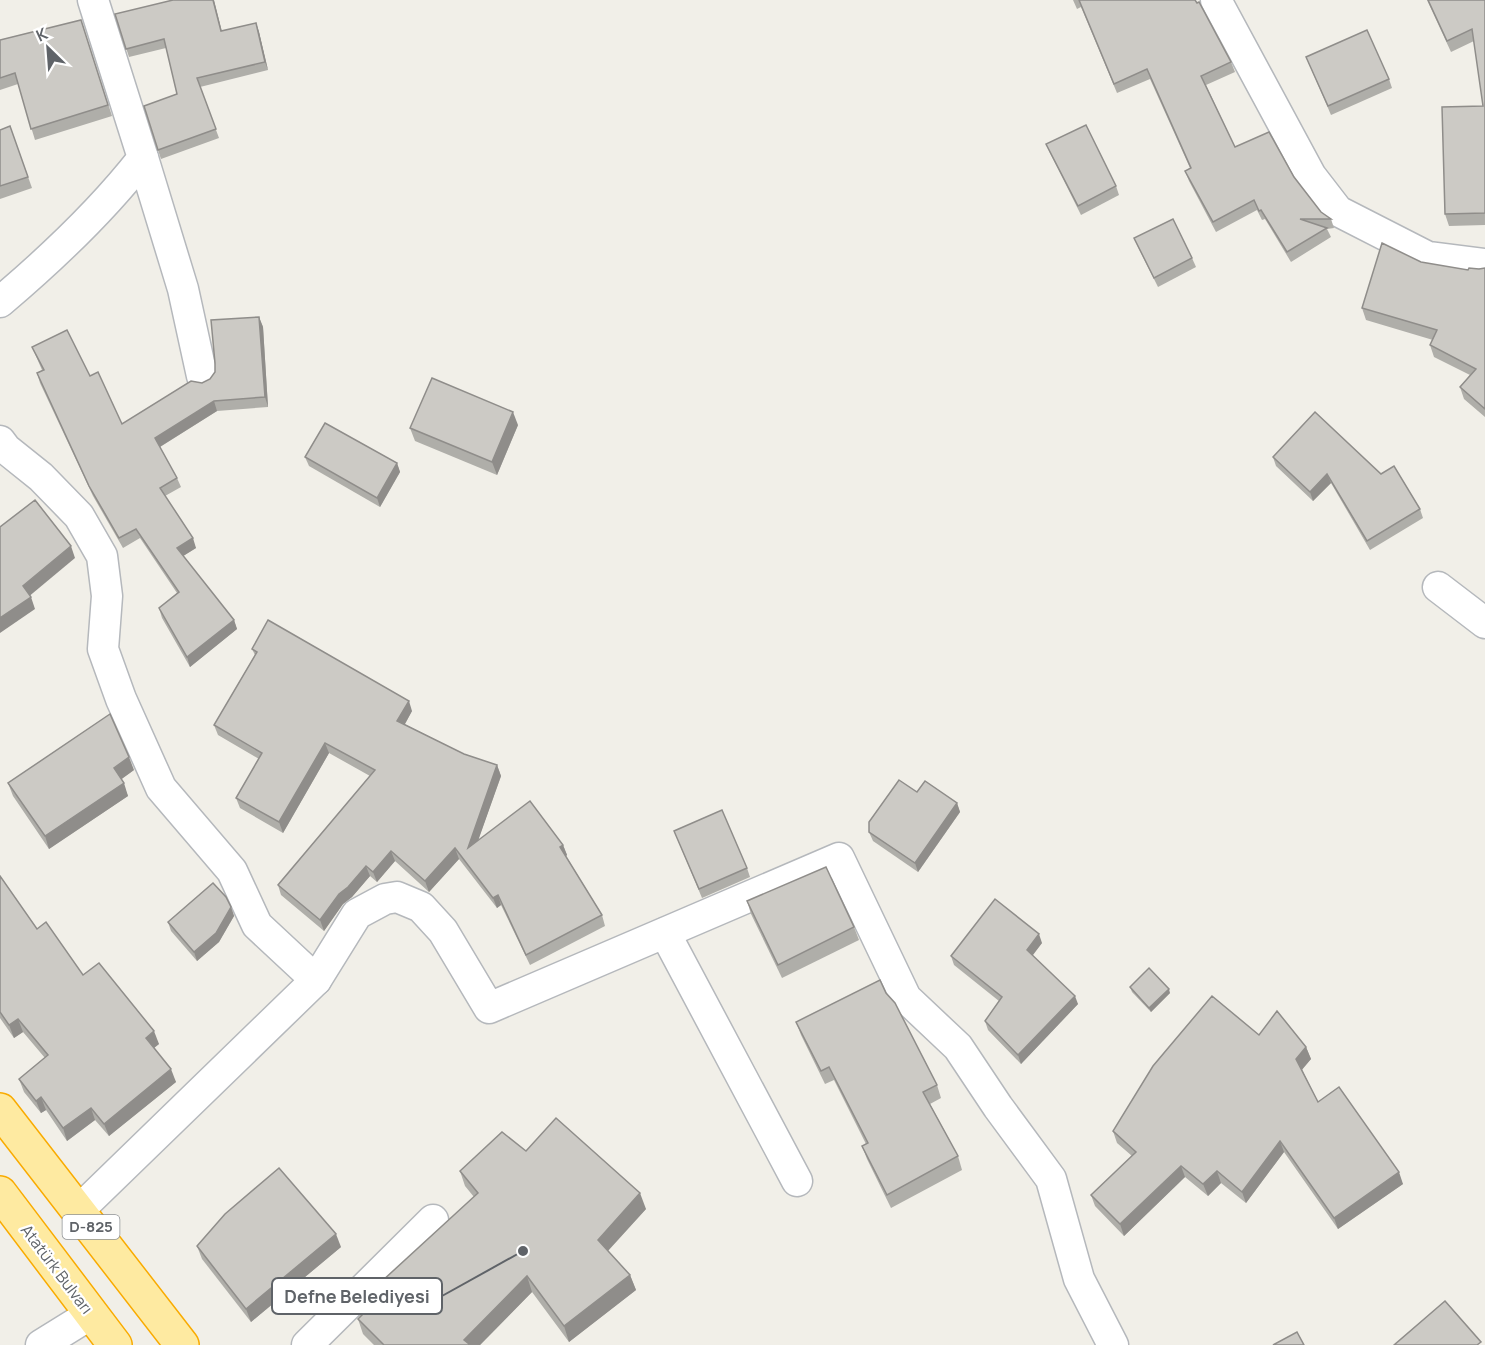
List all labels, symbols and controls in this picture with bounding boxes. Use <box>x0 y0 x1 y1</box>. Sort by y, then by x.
north arrow <box>18 18 78 78</box>
text: K <box>32 22 52 47</box>
road number: D-825 <box>62 1215 119 1239</box>
street label: Atatürk Bulvarı <box>16 1220 98 1318</box>
callout: Defne Belediyesi <box>272 1278 442 1314</box>
text: Defne Belediyesi <box>284 1284 430 1308</box>

